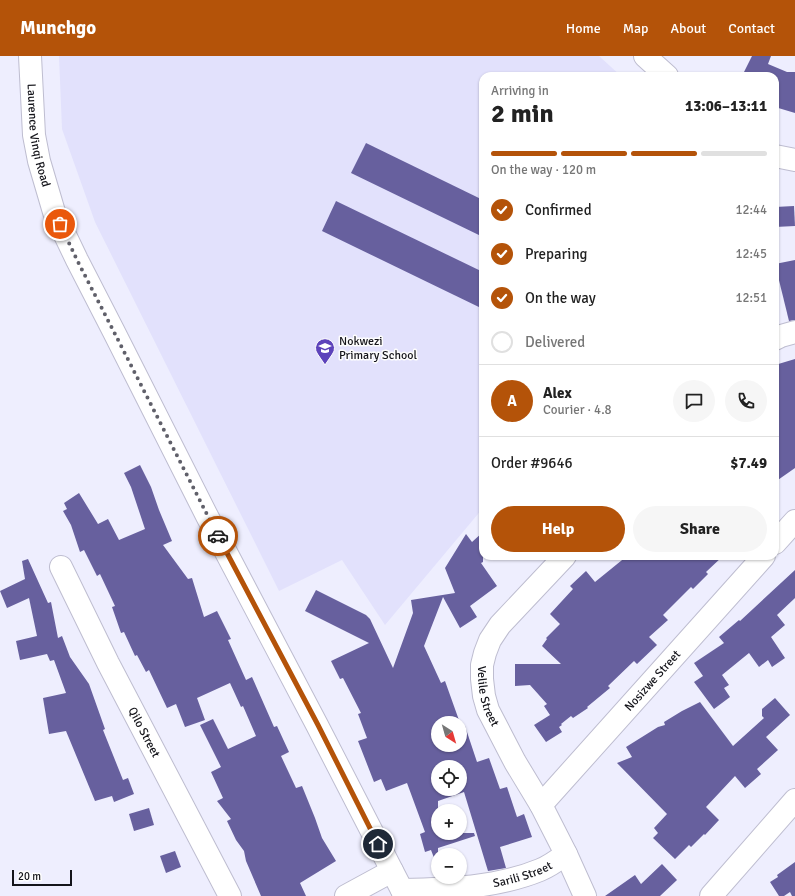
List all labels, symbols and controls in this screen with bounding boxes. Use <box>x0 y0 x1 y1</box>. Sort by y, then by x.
text: Munchgo <box>20 16 96 40</box>
text: Home <box>566 20 601 37</box>
text: Map <box>623 20 648 37</box>
text: About <box>670 20 706 37</box>
text: Contact <box>728 20 775 37</box>
street label: Laurence Vinqi Road <box>24 83 54 189</box>
text: Arriving in <box>491 83 549 99</box>
text: 13:06–13:11 <box>685 97 767 115</box>
text: 2 min <box>491 98 554 130</box>
text: On the way · 120 m <box>491 162 596 178</box>
icon: check <box>491 199 513 221</box>
text: Confirmed <box>525 201 592 219</box>
text: 12:44 <box>735 202 767 218</box>
pin <box>43 207 77 241</box>
icon: bag <box>49 213 71 235</box>
icon: check <box>491 243 513 265</box>
text: Preparing <box>525 245 588 263</box>
text: 12:45 <box>735 246 767 262</box>
icon: check <box>491 287 513 309</box>
text: On the way <box>525 289 596 307</box>
text: 12:51 <box>735 290 767 306</box>
text: Delivered <box>525 333 585 351</box>
place label: Nokwezi Primary School <box>339 334 417 363</box>
school or university icon: Nokwezi Primary School <box>314 337 336 365</box>
button: chat <box>673 380 715 422</box>
button: phone <box>725 380 767 422</box>
text: Alex <box>543 384 572 402</box>
text: A <box>507 392 517 410</box>
text: Courier · 4.8 <box>543 402 612 418</box>
text: Order #9646 <box>491 454 573 472</box>
text: $7.49 <box>730 454 767 472</box>
button: Help <box>491 506 625 552</box>
button: Share <box>633 506 767 552</box>
courier <box>198 516 238 556</box>
icon: car <box>207 525 229 547</box>
street label: Nosizwe Street <box>621 647 684 714</box>
street label: Velile Street <box>474 666 503 729</box>
street label: Qilo Street <box>125 704 164 760</box>
north arrow <box>431 716 467 752</box>
map controls <box>431 716 467 884</box>
button: locate <box>431 760 467 796</box>
button: + <box>431 804 467 840</box>
pin <box>361 827 395 861</box>
icon: home <box>367 833 389 855</box>
button: − <box>431 848 467 884</box>
street label: Sarili Street <box>492 858 555 891</box>
scale bar <box>12 868 72 887</box>
text: 20 m <box>18 870 41 883</box>

